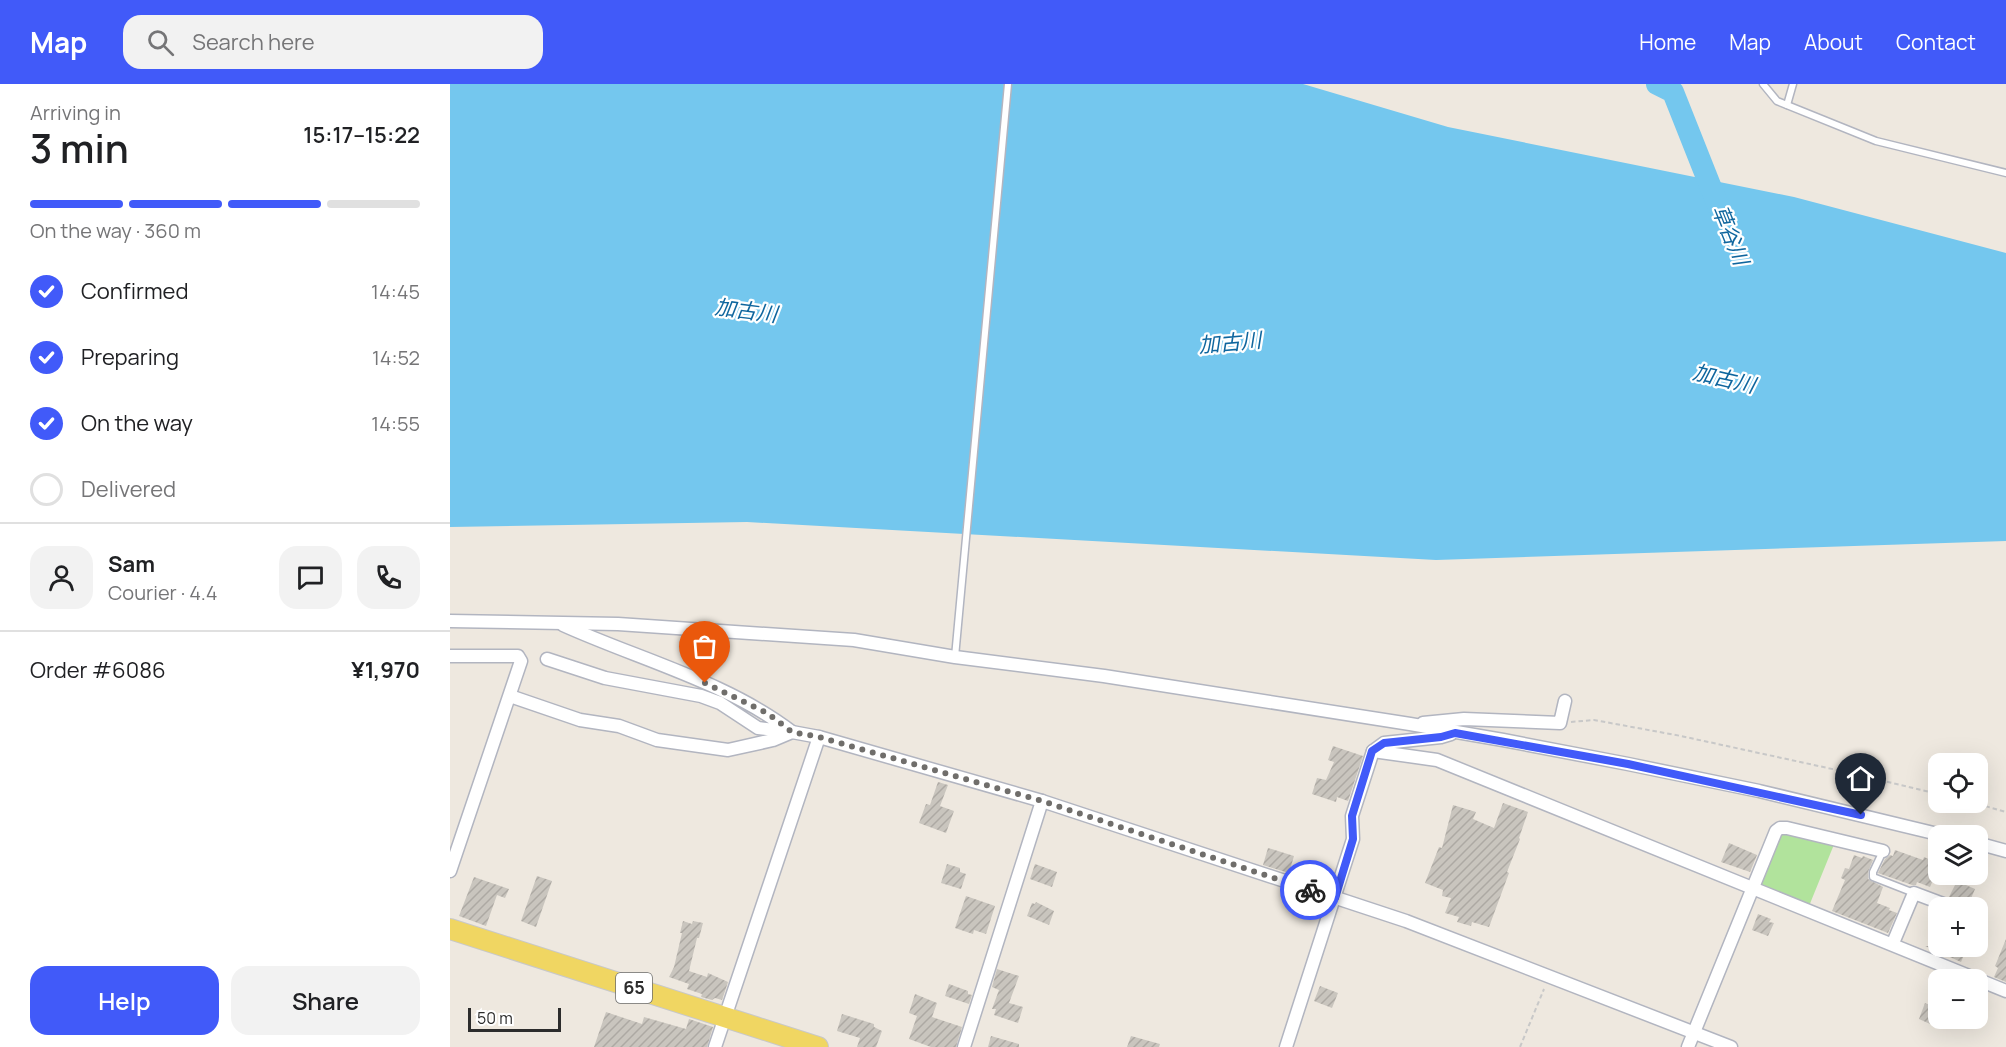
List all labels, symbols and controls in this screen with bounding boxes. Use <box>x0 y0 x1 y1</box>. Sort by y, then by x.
search box <box>123 15 543 69</box>
text: Map <box>30 23 87 61</box>
icon: search <box>144 26 177 59</box>
text: Search here <box>192 27 315 57</box>
text: Home <box>1639 28 1696 56</box>
text: Map <box>1729 28 1771 56</box>
text: About <box>1804 28 1863 56</box>
text: Contact <box>1896 28 1976 56</box>
text: Arriving in <box>30 99 121 126</box>
text: 15:17–15:22 <box>303 120 420 150</box>
text: 3 min <box>30 121 129 175</box>
water label: 草谷川 <box>1706 200 1756 271</box>
text: On the way · 360 m <box>30 217 201 244</box>
icon: check <box>30 275 63 308</box>
text: Confirmed <box>81 276 189 306</box>
text: 14:45 <box>371 278 420 305</box>
water label: 加古川 <box>713 292 781 328</box>
water label: 加古川 <box>1197 325 1265 359</box>
icon: check <box>30 341 63 374</box>
text: Preparing <box>81 342 179 372</box>
text: 14:52 <box>372 344 420 371</box>
water label: 加古川 <box>1690 357 1760 399</box>
icon: check <box>30 407 63 440</box>
text: On the way <box>81 408 193 438</box>
text: 14:55 <box>371 410 420 437</box>
text: Delivered <box>81 474 176 504</box>
button: person <box>30 546 93 609</box>
button: chat <box>279 546 342 609</box>
button: phone <box>357 546 420 609</box>
text: Sam <box>108 549 155 579</box>
text: Courier · 4.4 <box>108 579 218 606</box>
pin <box>679 621 730 683</box>
icon: bag <box>688 630 721 663</box>
text: Order #6086 <box>30 655 166 685</box>
text: ¥1,970 <box>351 655 420 685</box>
pin <box>1835 753 1886 815</box>
map controls <box>1928 753 1988 1029</box>
button: locate <box>1928 753 1988 813</box>
icon: home <box>1844 762 1877 795</box>
button: layers <box>1928 825 1988 885</box>
courier <box>1280 860 1340 920</box>
icon: bike <box>1294 874 1327 907</box>
button: + <box>1928 897 1988 957</box>
button: Help <box>30 966 219 1035</box>
button: Share <box>231 966 420 1035</box>
button: − <box>1928 969 1988 1029</box>
road number: 65 <box>616 973 652 1003</box>
scale bar <box>468 1005 561 1032</box>
text: 50 m <box>477 1007 513 1029</box>

